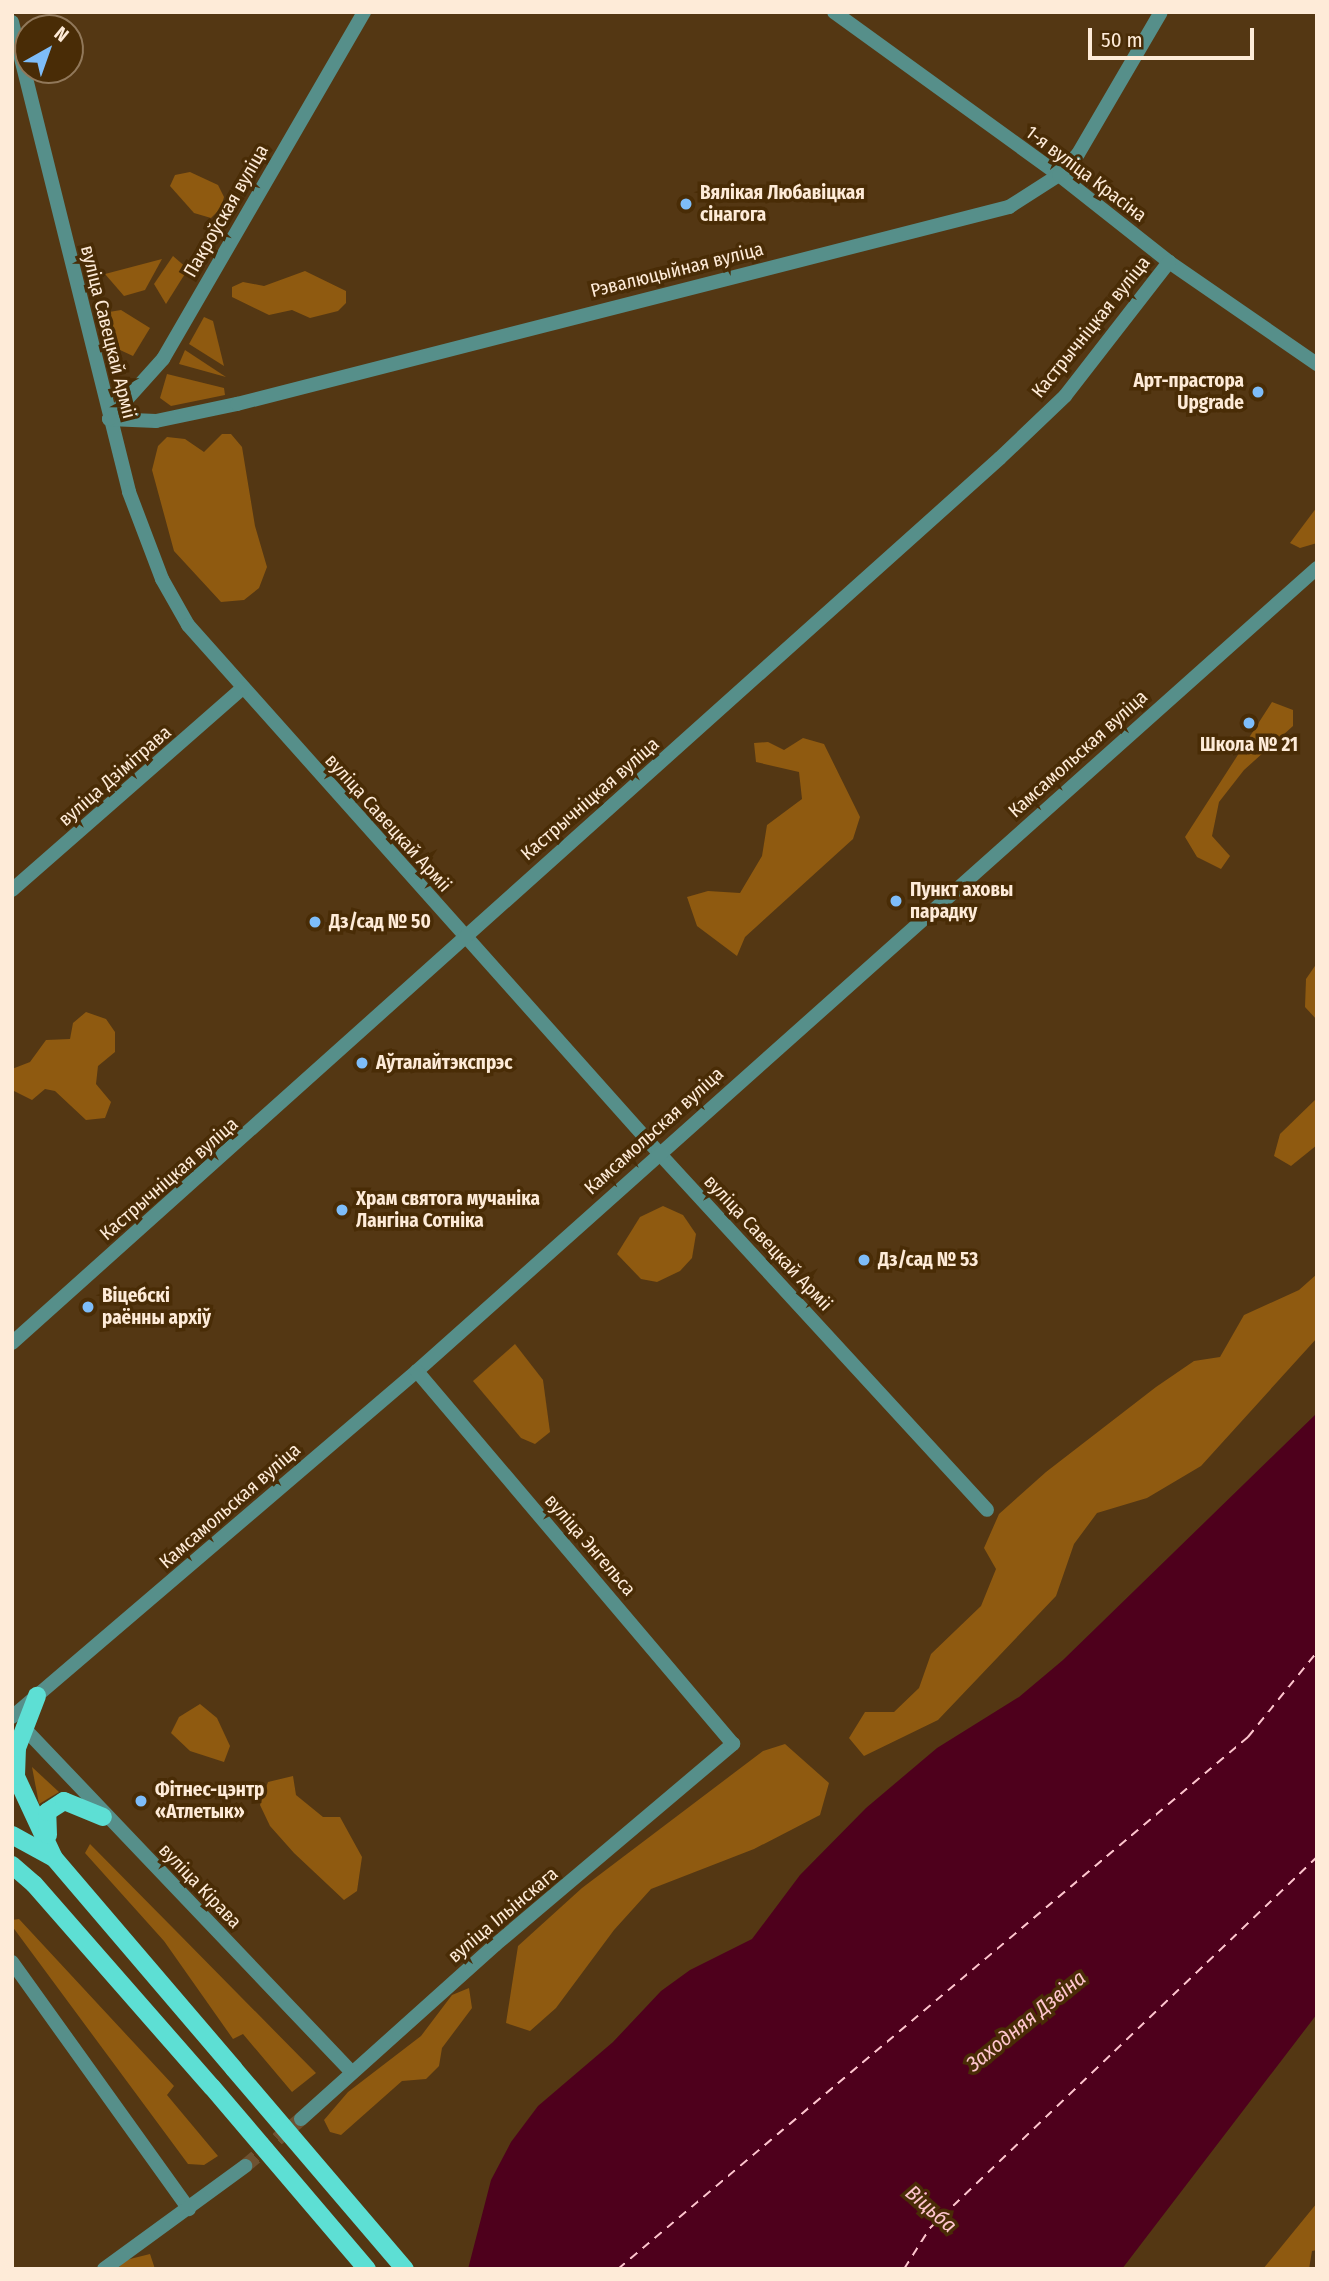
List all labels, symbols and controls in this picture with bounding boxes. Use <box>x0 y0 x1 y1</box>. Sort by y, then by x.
north arrow <box>14 14 84 84</box>
scale bar <box>1091 14 1257 58</box>
text: N <box>50 22 73 47</box>
text: 50 m <box>1101 27 1143 53</box>
street label: 1-я вуліца Красіна <box>1021 121 1151 227</box>
street label: Пакроўская вуліца <box>179 141 273 281</box>
place label: Вялікая Любавіцкая сінагога <box>700 182 865 226</box>
marker: Вялікая Любавіцкая сінагога <box>678 196 694 212</box>
street label: Рэвалюцыйная вуліца <box>588 237 766 303</box>
street label: вуліца Савецкай Арміі <box>75 243 141 421</box>
street label: Кастрычніцкая вуліца <box>1027 252 1155 402</box>
place label: Арт-прастора Upgrade <box>1134 370 1244 414</box>
marker: Арт-прастора Upgrade <box>1250 384 1266 400</box>
street label: Камсамольская вуліца <box>1004 685 1152 823</box>
marker: Школа № 21 <box>1241 715 1257 731</box>
street label: вуліца Дзімітрава <box>54 721 176 831</box>
street label: Кастрычніцкая вуліца <box>516 733 664 865</box>
place label: Школа № 21 <box>1200 734 1298 756</box>
street label: вуліца Савецкай Арміі <box>320 749 456 897</box>
place label: Пункт аховы парадку <box>910 879 1013 923</box>
marker: Пункт аховы парадку <box>888 893 904 909</box>
place label: Дз/сад № 50 <box>329 911 431 933</box>
marker: Дз/сад № 50 <box>307 914 323 930</box>
place label: Аўталайтэкспрэс <box>376 1052 512 1074</box>
marker: Аўталайтэкспрэс <box>354 1055 370 1071</box>
street label: Камсамольская вуліца <box>580 1062 728 1200</box>
street label: Кастрычніцкая вуліца <box>95 1113 243 1245</box>
street label: вуліца Савецкай Арміі <box>699 1170 837 1316</box>
place label: Храм святога мучаніка Лангіна Сотніка <box>356 1188 540 1232</box>
marker: Храм святога мучаніка Лангіна Сотніка <box>334 1202 350 1218</box>
place label: Дз/сад № 53 <box>878 1249 978 1271</box>
marker: Дз/сад № 53 <box>856 1252 872 1268</box>
place label: Віцебскі раённы архіў <box>102 1285 211 1329</box>
marker: Віцебскі раённы архіў <box>80 1299 96 1315</box>
street label: Камсамольская вуліца <box>155 1439 305 1573</box>
street label: вуліца Энгельса <box>540 1490 640 1600</box>
place label: Фітнес-цэнтр «Атлетык» <box>155 1779 264 1823</box>
marker: Фітнес-цэнтр «Атлетык» <box>133 1793 149 1809</box>
street label: вуліца Кірава <box>154 1839 246 1933</box>
street label: вуліца Ільінскага <box>443 1862 563 1968</box>
water label: Заходняя Дзвіна <box>961 1965 1091 2077</box>
water label: Віцьба <box>900 2180 962 2238</box>

